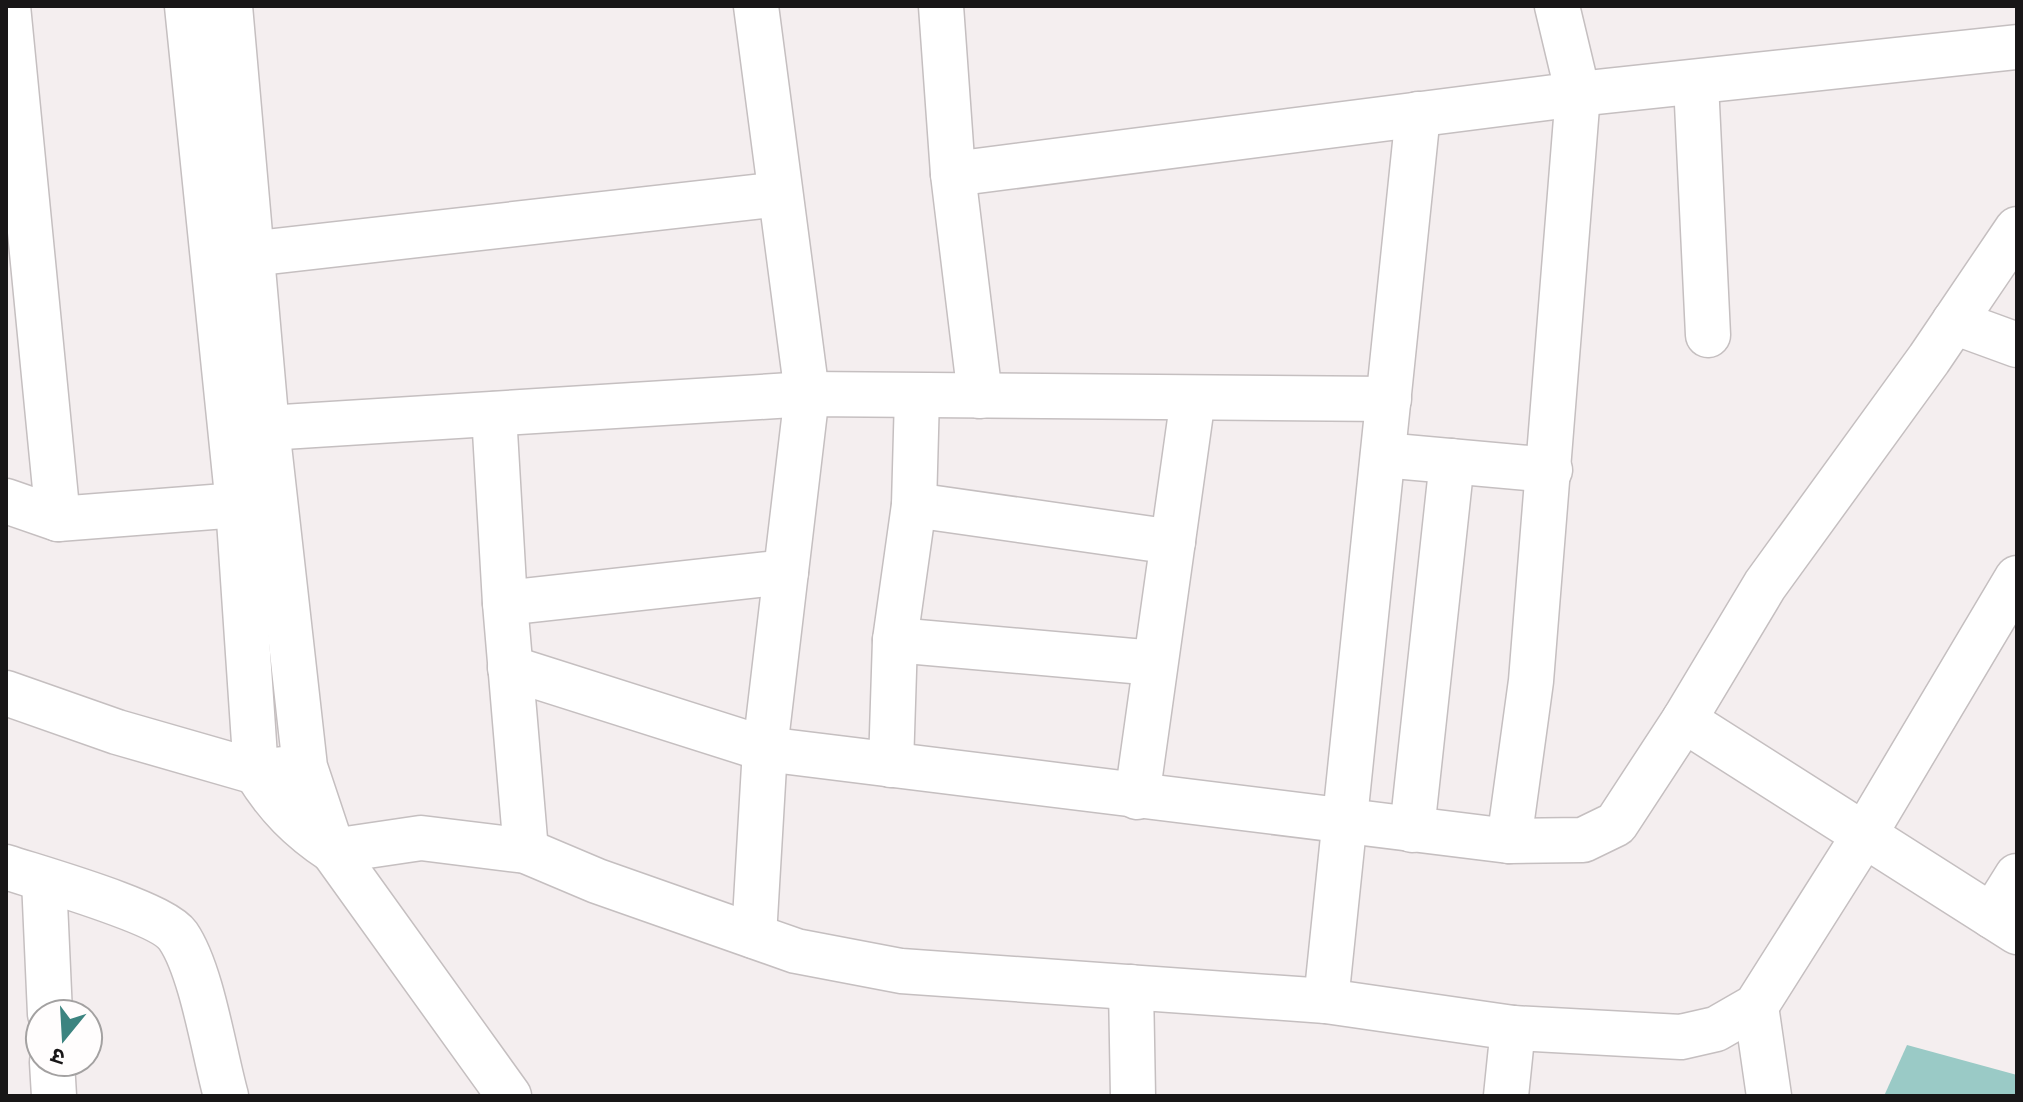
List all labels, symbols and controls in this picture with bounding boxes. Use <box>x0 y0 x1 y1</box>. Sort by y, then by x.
north arrow <box>24 998 104 1078</box>
text: उ <box>47 1042 68 1070</box>

